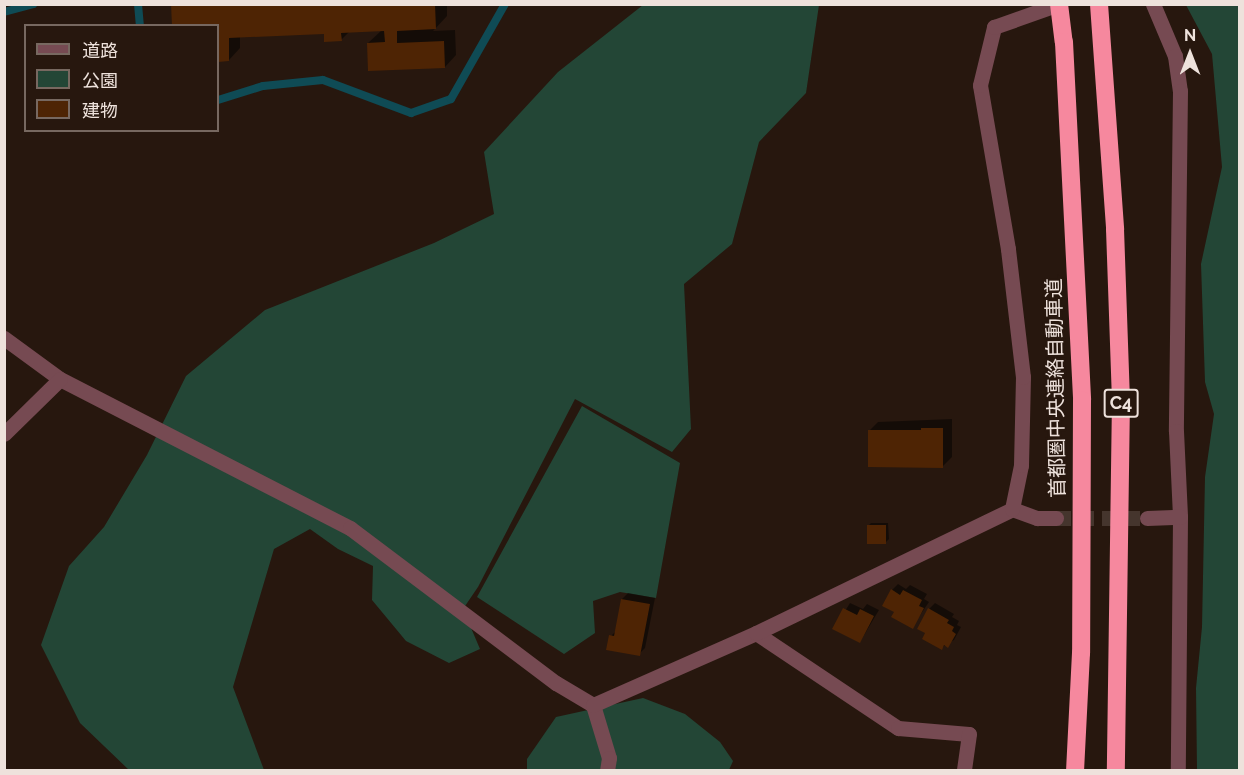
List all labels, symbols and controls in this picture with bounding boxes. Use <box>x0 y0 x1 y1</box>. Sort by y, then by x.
legend <box>24 24 219 132</box>
north arrow <box>1160 24 1220 84</box>
text: N <box>1184 26 1196 45</box>
text: 道路 <box>82 40 118 61</box>
text: 公園 <box>82 70 118 91</box>
text: 建物 <box>82 100 118 121</box>
street label: 首都圏中央連絡自動車道 <box>1042 278 1070 498</box>
road number: C4 <box>1103 388 1139 418</box>

